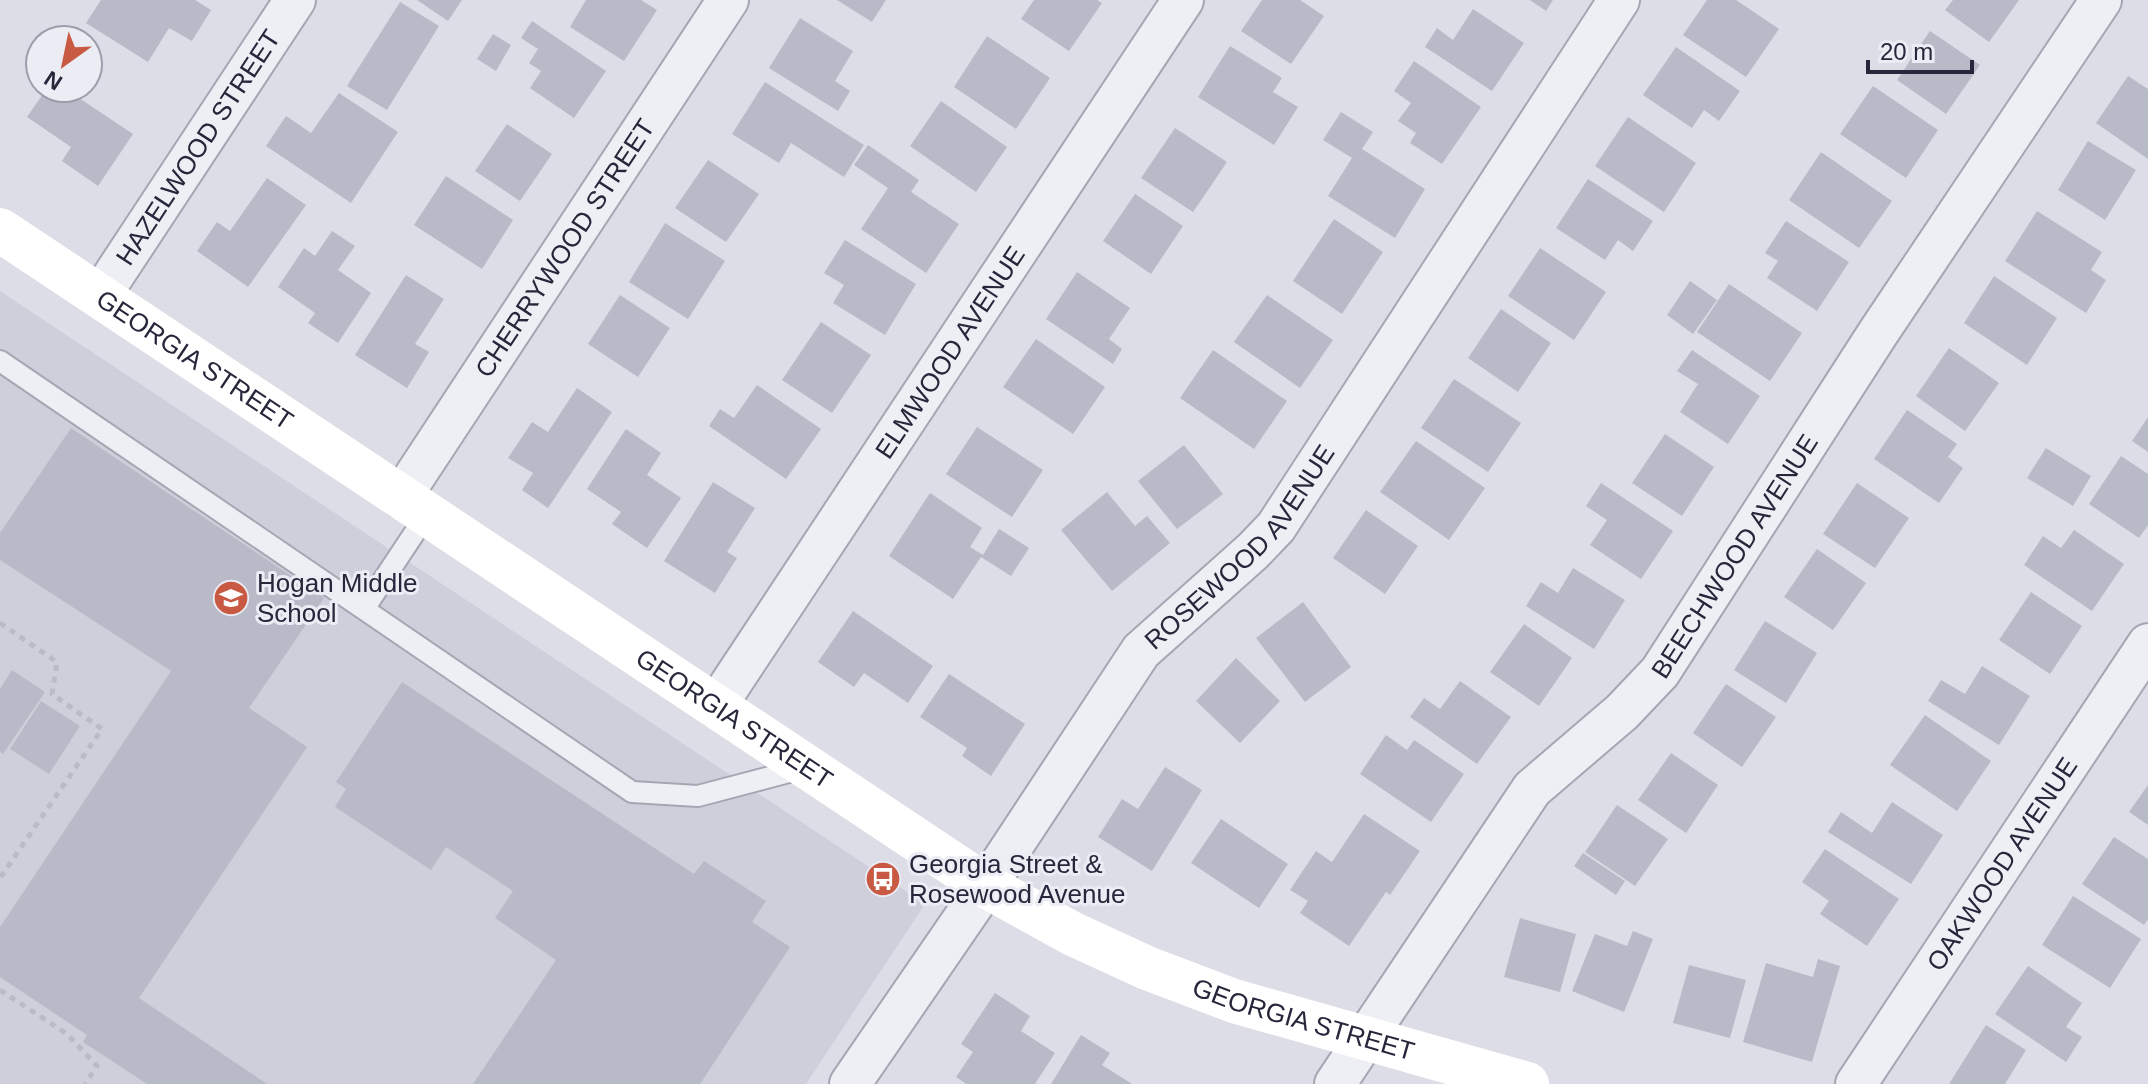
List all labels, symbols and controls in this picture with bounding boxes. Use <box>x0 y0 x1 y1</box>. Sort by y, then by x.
north arrow <box>24 24 104 104</box>
street label: HAZELWOOD STREET <box>110 24 286 271</box>
scale bar <box>1868 24 1972 74</box>
text: 20 m <box>1880 38 1933 65</box>
text: N <box>40 66 67 95</box>
street label: CHERRYWOOD STREET <box>469 113 661 383</box>
street label: ELMWOOD AVENUE <box>869 241 1031 464</box>
street label: GEORGIA STREET <box>91 283 299 436</box>
street label: BEECHWOOD AVENUE <box>1645 429 1824 684</box>
street label: ROSEWOOD AVENUE <box>1139 439 1340 655</box>
place label: Hogan Middle School <box>257 568 417 628</box>
school or university icon: Hogan Middle School <box>212 579 250 617</box>
street label: GEORGIA STREET <box>630 642 838 795</box>
street label: OAKWOOD AVENUE <box>1920 752 2083 976</box>
place label: Georgia Street & Rosewood Avenue <box>909 849 1125 909</box>
bus stop icon: Georgia Street & Rosewood Avenue <box>864 860 902 898</box>
street label: GEORGIA STREET <box>1188 972 1418 1066</box>

